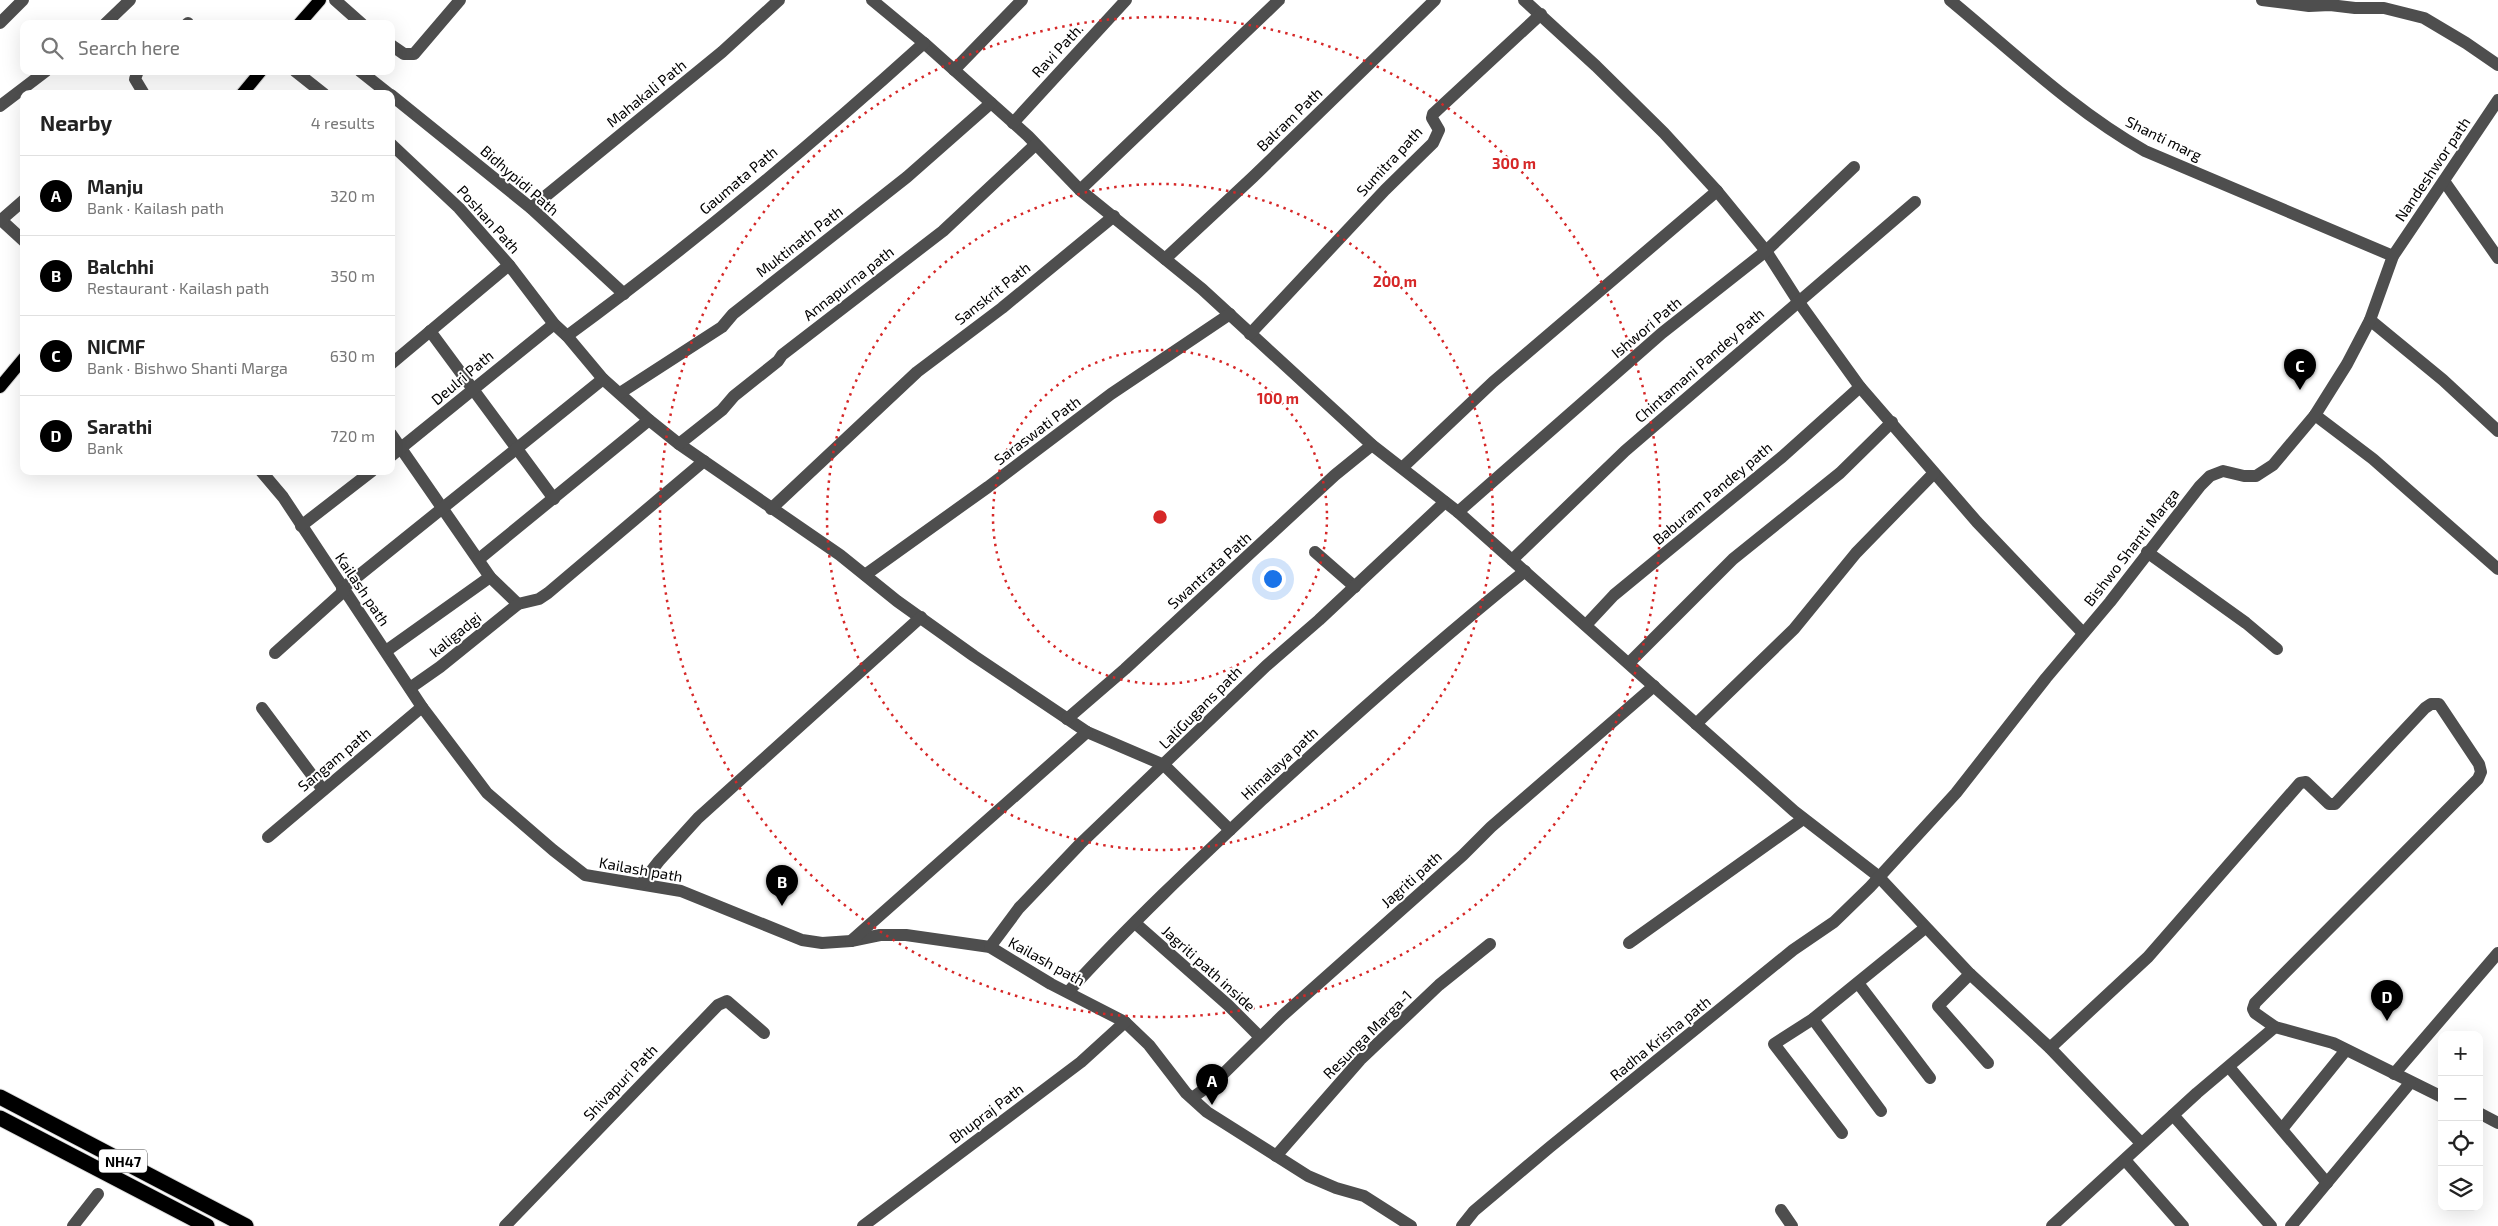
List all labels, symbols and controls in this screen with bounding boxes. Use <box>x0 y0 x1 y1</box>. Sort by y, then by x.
street label: Ravi Path. <box>1027 19 1087 81</box>
search box <box>20 20 395 75</box>
icon: search <box>38 34 66 62</box>
text: Search here <box>78 36 180 59</box>
street label: Mahakali Path <box>603 55 689 131</box>
street label: Balram Path <box>1252 83 1326 155</box>
text: Nearby <box>40 110 112 135</box>
street label: Shanti marg <box>2123 112 2206 164</box>
text: 4 results <box>311 113 375 132</box>
street label: Nandeshwor path <box>2390 113 2474 225</box>
street label: Sumitra path <box>1352 122 1426 200</box>
street label: Bidhypidi Path <box>477 141 563 219</box>
street label: Gaumata Path <box>695 142 781 218</box>
text: 300 m <box>1492 154 1536 172</box>
text: Manju <box>87 175 143 198</box>
street label: Poshan Path <box>454 181 524 257</box>
text: A <box>51 186 61 205</box>
text: 320 m <box>330 186 375 205</box>
text: Bank · Kailash path <box>87 198 224 217</box>
street label: Muktinath Path <box>752 202 846 280</box>
street label: Annapurna path <box>799 242 897 324</box>
text: Balchhi <box>87 255 154 278</box>
street label: Sanskrit Path <box>951 258 1033 328</box>
text: B <box>51 266 61 285</box>
text: 350 m <box>330 266 375 285</box>
text: 200 m <box>1373 272 1417 290</box>
text: Restaurant · Kailash path <box>87 278 269 297</box>
street label: Ishwori Path <box>1607 293 1685 361</box>
street label: Chintamani Pandey Path <box>1631 304 1767 426</box>
text: NICMF <box>87 335 145 358</box>
text: C <box>51 346 61 365</box>
text: 630 m <box>330 346 375 365</box>
street label: Deulri Path <box>427 346 497 408</box>
pin: C <box>2284 349 2316 390</box>
text: Bank · Bishwo Shanti Marga <box>87 358 288 377</box>
text: 100 m <box>1257 389 1299 407</box>
street label: Saraswati Path <box>990 392 1084 468</box>
text: Sarathi <box>87 415 152 438</box>
text: D <box>51 426 61 445</box>
text: 720 m <box>331 426 375 445</box>
text: Bank <box>87 438 123 457</box>
street label: Baburam Pandey path <box>1649 438 1775 548</box>
street label: Bishwo Shanti Marga <box>2079 485 2183 609</box>
centre of rings <box>1151 508 1169 526</box>
street label: Swantrata Path <box>1163 528 1255 612</box>
street label: Kailash path <box>332 549 394 629</box>
your location <box>1260 566 1286 592</box>
street label: kaligadgi <box>426 608 484 660</box>
street label: LaliGugans path <box>1155 662 1245 752</box>
street label: Sangam path <box>294 723 374 795</box>
street label: Himalaya path <box>1237 723 1321 803</box>
street label: Jagriti path <box>1377 847 1445 911</box>
street label: Kailash path <box>598 853 684 885</box>
pin: B <box>766 865 798 906</box>
street label: Jagriti path inside <box>1159 921 1259 1015</box>
street label: Kailash path <box>1006 933 1088 989</box>
pin: D <box>2371 980 2403 1021</box>
street label: Resunga Marga-1 <box>1319 986 1415 1082</box>
street label: Radha Krisha path <box>1606 992 1714 1084</box>
map controls <box>2438 1031 2483 1211</box>
button: + <box>2438 1031 2483 1076</box>
street label: Shivapuri Path <box>579 1040 661 1124</box>
pin: A <box>1196 1064 1228 1105</box>
button: − <box>2438 1076 2483 1121</box>
street label: Bhupraj Path <box>945 1079 1027 1147</box>
button: locate <box>2438 1121 2483 1166</box>
road number: NH47 <box>99 1150 147 1172</box>
button: layers <box>2438 1166 2483 1211</box>

